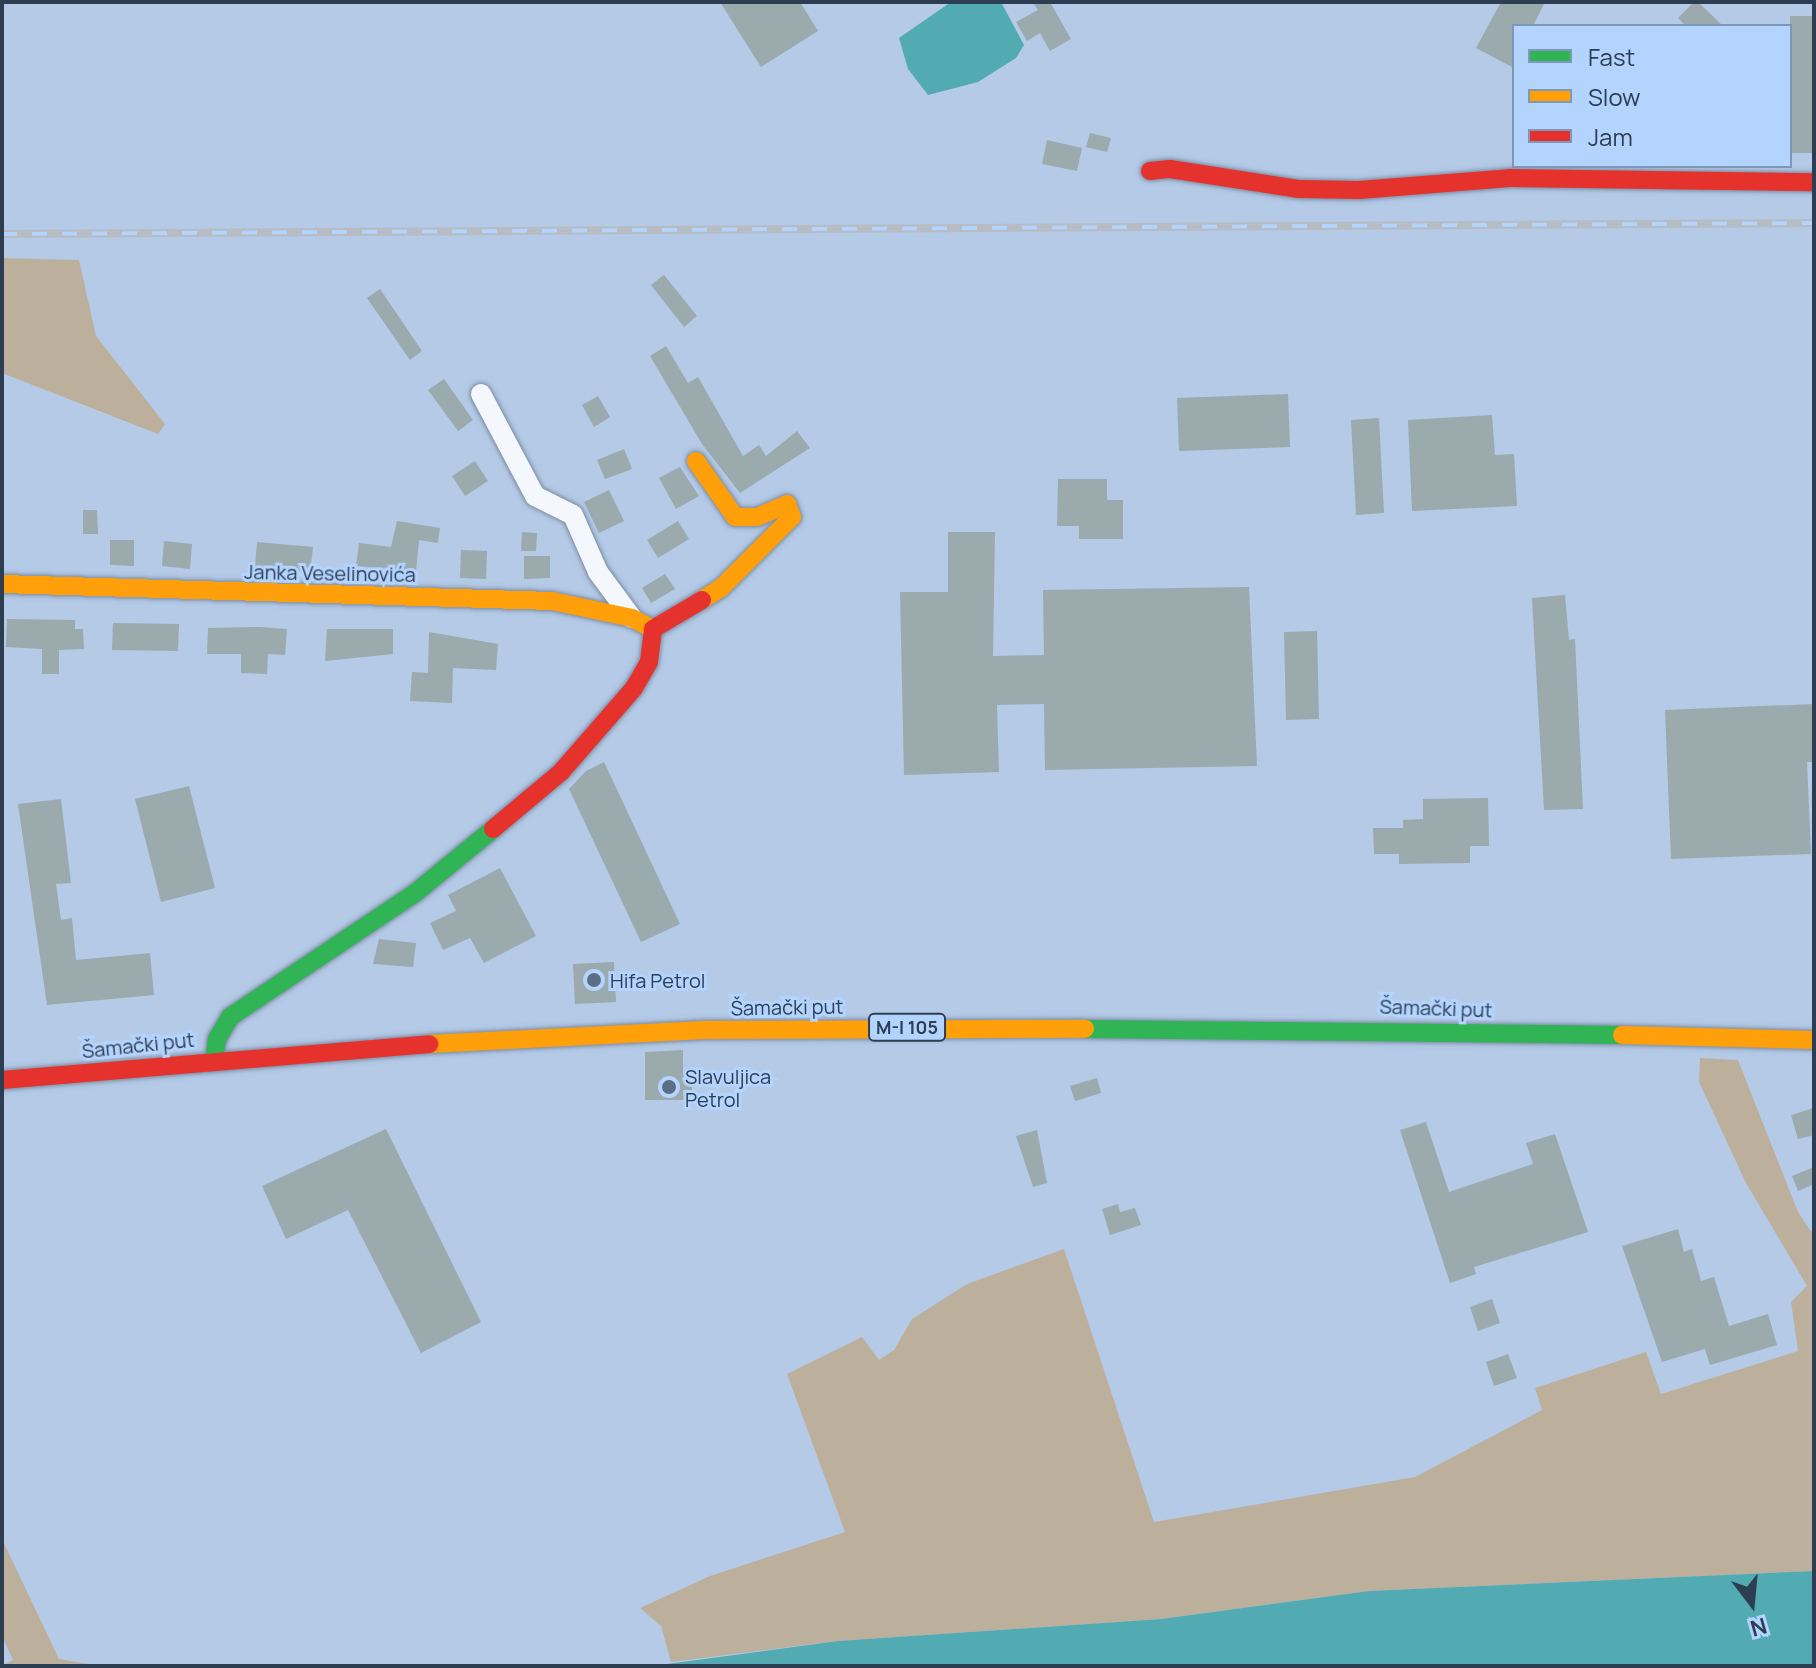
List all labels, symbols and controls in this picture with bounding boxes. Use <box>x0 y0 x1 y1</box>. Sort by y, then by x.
legend <box>1512 24 1792 168</box>
text: Fast <box>1588 40 1635 73</box>
text: Slow <box>1588 80 1641 113</box>
text: Jam <box>1588 120 1633 153</box>
street label: Janka Veselinovića <box>244 560 416 586</box>
place label: Hifa Petrol <box>610 968 705 992</box>
marker: Hifa Petrol <box>585 971 603 989</box>
street label: Šamački put <box>730 994 844 1020</box>
street label: Šamački put <box>1379 994 1493 1022</box>
road number: M-I 105 <box>867 1013 947 1041</box>
street label: Šamački put <box>81 1027 195 1063</box>
place label: Slavuljica Petrol <box>685 1064 771 1111</box>
marker: Slavuljica Petrol <box>660 1078 678 1096</box>
north arrow <box>1712 1564 1792 1644</box>
text: N <box>1747 1610 1770 1644</box>

